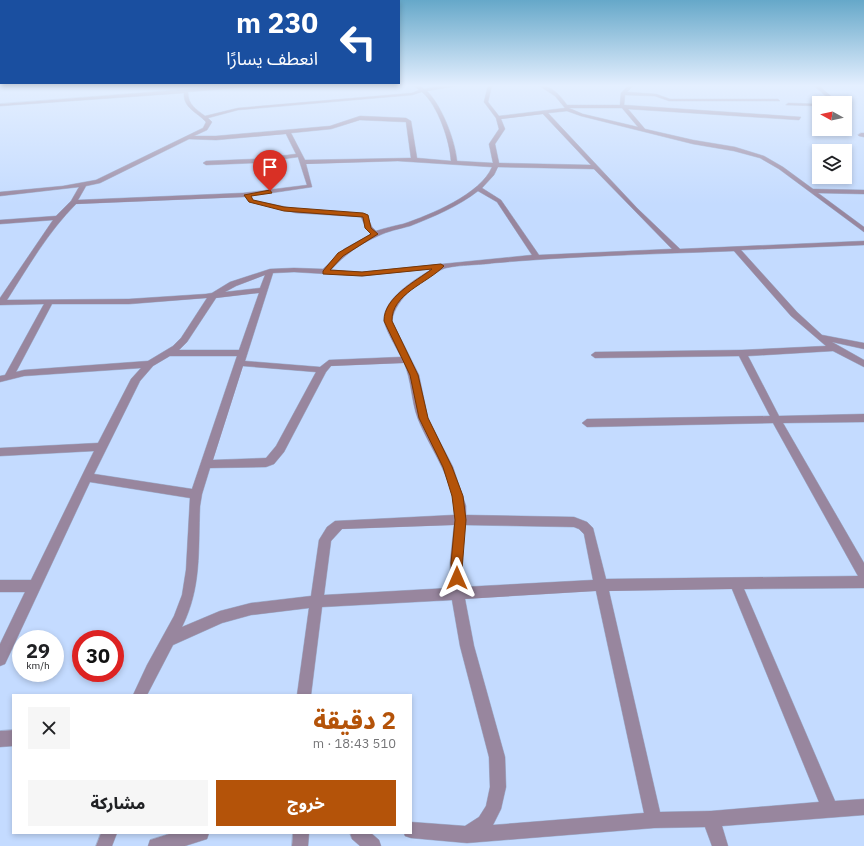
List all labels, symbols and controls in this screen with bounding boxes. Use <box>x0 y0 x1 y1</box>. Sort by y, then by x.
text: 230 m <box>236 4 318 41</box>
icon: left <box>332 16 384 68</box>
text: انعطف يسارًا <box>226 47 318 70</box>
north arrow <box>812 96 852 136</box>
map controls <box>812 96 852 184</box>
button: layers <box>812 144 852 184</box>
pin <box>253 150 287 191</box>
icon: arrive <box>259 156 281 178</box>
position arrow <box>436 557 478 599</box>
speed limit sign: 30 <box>72 630 124 682</box>
text: 29 <box>26 637 50 664</box>
text: km/h <box>26 659 50 672</box>
text: 2 دقيقة <box>313 704 396 736</box>
button: close <box>28 707 70 749</box>
text: 510 m · 18:43 <box>313 735 396 752</box>
button: مشاركة <box>28 780 208 826</box>
button: خروج <box>216 780 396 826</box>

